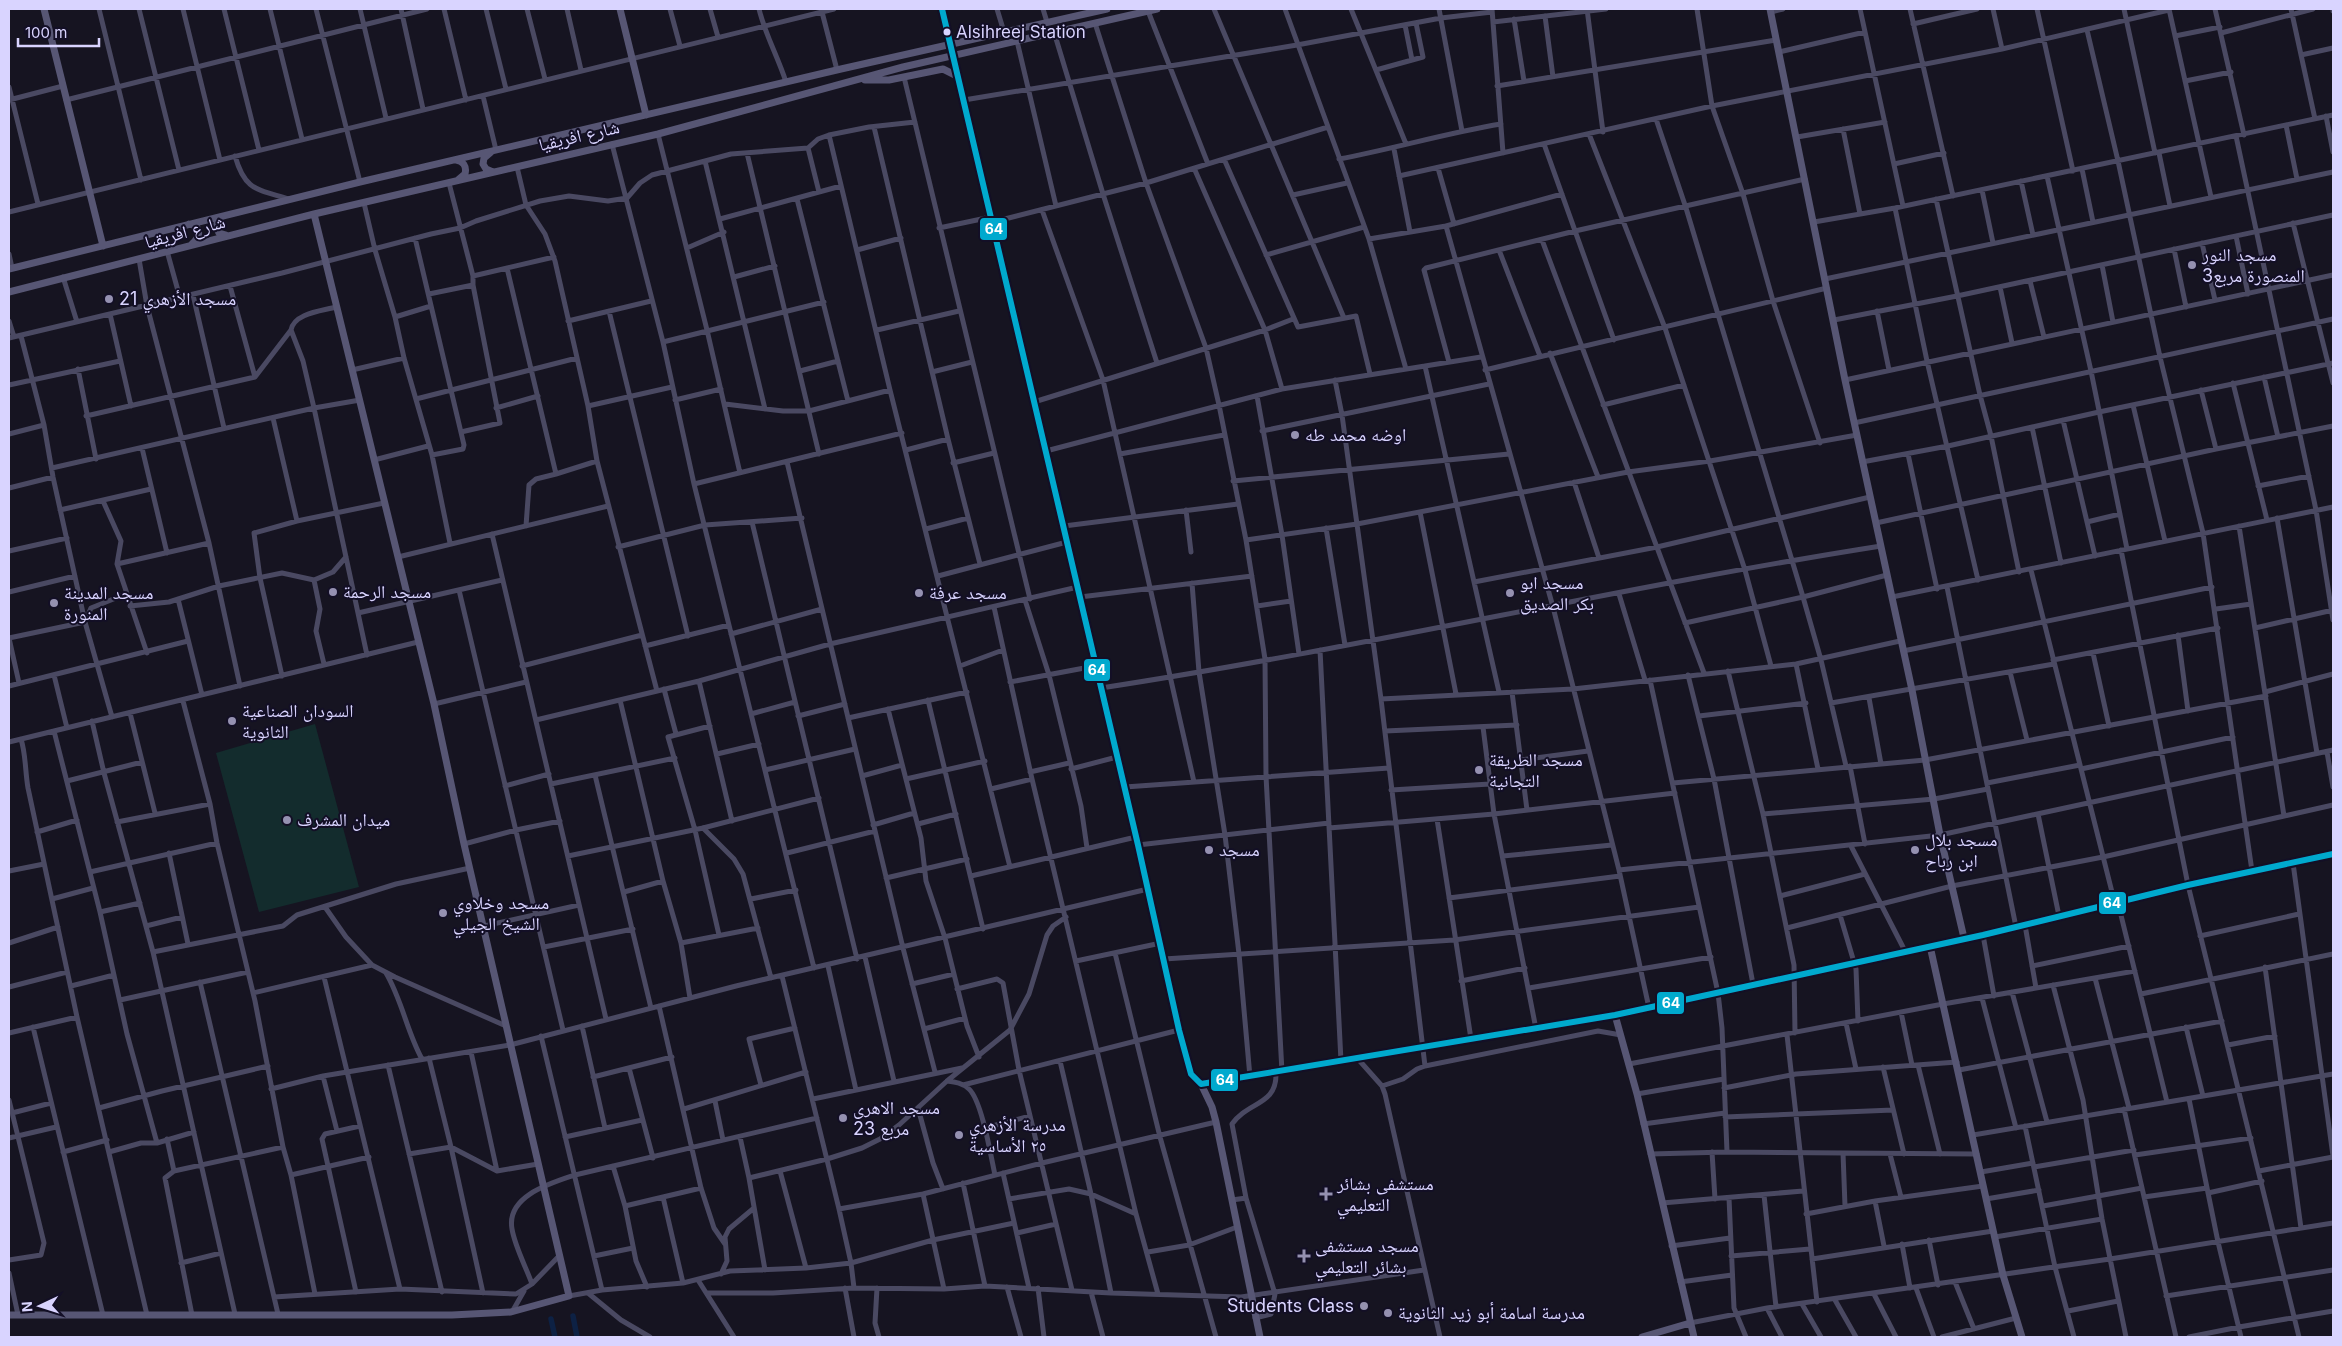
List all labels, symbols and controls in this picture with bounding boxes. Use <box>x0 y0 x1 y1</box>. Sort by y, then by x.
scale bar <box>18 15 99 47</box>
place label: Alsihreej Station <box>956 22 1086 42</box>
text: 100 m <box>25 23 67 42</box>
marker: Alsihreej Station <box>942 27 952 37</box>
street label: شارع افريقيا <box>536 116 622 156</box>
street label: شارع افريقيا <box>142 211 228 253</box>
line badge: 64 <box>979 217 1008 241</box>
text: 64 <box>985 220 1003 237</box>
place label: مسجد النور المنصورة مربع3 <box>2201 244 2305 288</box>
marker: مسجد النور المنصورة مربع3 <box>2186 259 2198 271</box>
place label: مسجد الأزهري 21 <box>119 288 236 314</box>
marker: مسجد الأزهري 21 <box>103 293 115 305</box>
place label: اوضه محمد طه <box>1305 424 1406 445</box>
marker: اوضه محمد طه <box>1289 429 1301 441</box>
place label: مسجد ابو بكر الصديق <box>1520 572 1594 615</box>
place label: مسجد الرحمة <box>343 581 431 602</box>
place label: مسجد المدينة المنورة <box>64 582 153 624</box>
place label: مسجد عرفة <box>929 582 1007 603</box>
marker: مسجد الرحمة <box>327 586 339 598</box>
marker: مسجد عرفة <box>913 587 925 599</box>
marker: مسجد ابو بكر الصديق <box>1504 587 1516 599</box>
marker: مسجد المدينة المنورة <box>48 597 60 609</box>
line badge: 64 <box>1083 658 1111 682</box>
text: 64 <box>1088 661 1106 678</box>
place label: السودان الصناعية الثانوية <box>242 700 353 742</box>
marker: السودان الصناعية الثانوية <box>226 715 238 727</box>
place label: مسجد الطريقة التجانية <box>1489 749 1583 791</box>
marker: مسجد الطريقة التجانية <box>1473 764 1485 776</box>
place label: ميدان المشرف <box>297 809 390 831</box>
marker: ميدان المشرف <box>281 814 293 826</box>
place label: مسجد بلال ابن رباح <box>1925 829 1997 873</box>
place label: مسجد <box>1219 839 1260 860</box>
marker: مسجد <box>1203 844 1215 856</box>
marker: مسجد بلال ابن رباح <box>1909 844 1921 856</box>
line badge: 64 <box>2098 891 2127 915</box>
place label: مسجد وخلاوي الشيخ الجيلي <box>453 892 549 939</box>
text: 64 <box>2103 894 2121 911</box>
marker: مسجد وخلاوي الشيخ الجيلي <box>437 907 449 919</box>
line badge: 64 <box>1656 991 1685 1015</box>
text: 64 <box>1662 994 1680 1011</box>
line badge: 64 <box>1210 1068 1239 1092</box>
text: 64 <box>1216 1071 1234 1088</box>
place label: مسجد الاهري مربع 23 <box>853 1097 940 1141</box>
marker: مسجد الاهري مربع 23 <box>837 1112 849 1124</box>
place label: مدرسة الأزهري ٢٥ الأساسية <box>969 1114 1066 1156</box>
marker: مدرسة الأزهري ٢٥ الأساسية <box>953 1129 965 1141</box>
place label: مستشفى بشائر التعليمي <box>1336 1173 1434 1220</box>
marker: مستشفى بشائر التعليمي <box>1319 1187 1333 1201</box>
place label: مسجد مستشفى بشائر التعليمي <box>1315 1235 1419 1282</box>
marker: مسجد مستشفى بشائر التعليمي <box>1297 1249 1311 1263</box>
north arrow <box>15 1281 65 1331</box>
place label: Students Class <box>1227 1295 1354 1316</box>
marker: Students Class <box>1358 1300 1370 1312</box>
text: N <box>18 1301 35 1313</box>
place label: مدرسة اسامة أبو زيد الثانوية <box>1398 1302 1585 1324</box>
marker: مدرسة اسامة أبو زيد الثانوية <box>1382 1307 1394 1319</box>

